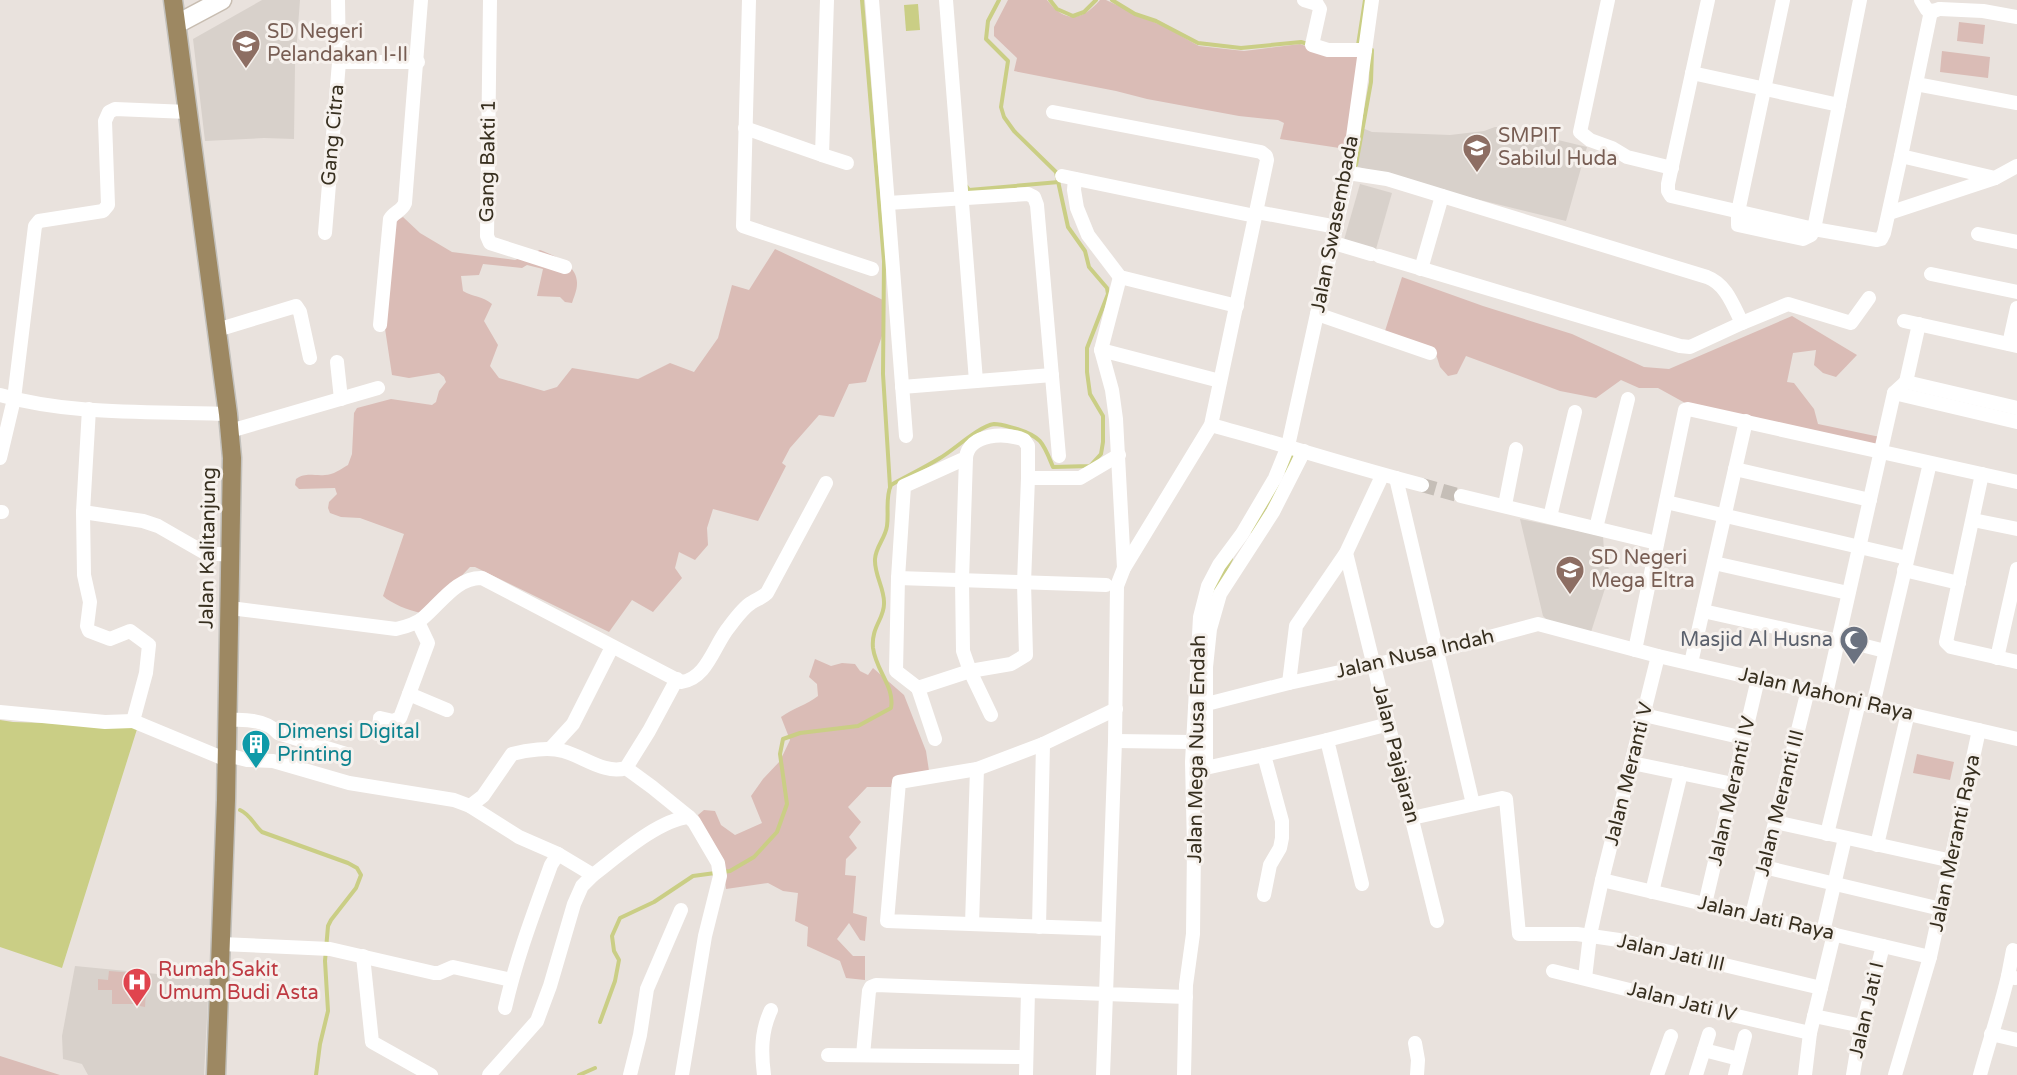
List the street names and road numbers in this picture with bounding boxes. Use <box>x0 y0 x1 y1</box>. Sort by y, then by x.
street label: Gang Citra <box>317 83 349 187</box>
street label: Gang Bakti 1 <box>475 99 501 223</box>
street label: Jalan Swasembada <box>1306 133 1364 315</box>
street label: Jalan Kalitanjung <box>195 467 221 629</box>
street label: Jalan Nusa Indah <box>1333 624 1497 684</box>
street label: Jalan Mega Nusa Endah <box>1183 635 1211 863</box>
street label: Jalan Mahoni Raya <box>1736 662 1916 726</box>
street label: Jalan Pajajaran <box>1367 682 1425 826</box>
street label: Jalan Meranti V <box>1600 700 1658 848</box>
street label: Jalan Meranti IV <box>1703 714 1761 868</box>
street label: Jalan Meranti III <box>1750 727 1810 879</box>
street label: Jalan Meranti Raya <box>1925 752 1985 934</box>
street label: Jalan Jati Raya <box>1695 891 1837 945</box>
street label: Jalan Jati III <box>1615 929 1727 977</box>
street label: Jalan Jati I <box>1844 960 1890 1060</box>
street label: Jalan Jati IV <box>1625 977 1739 1027</box>

